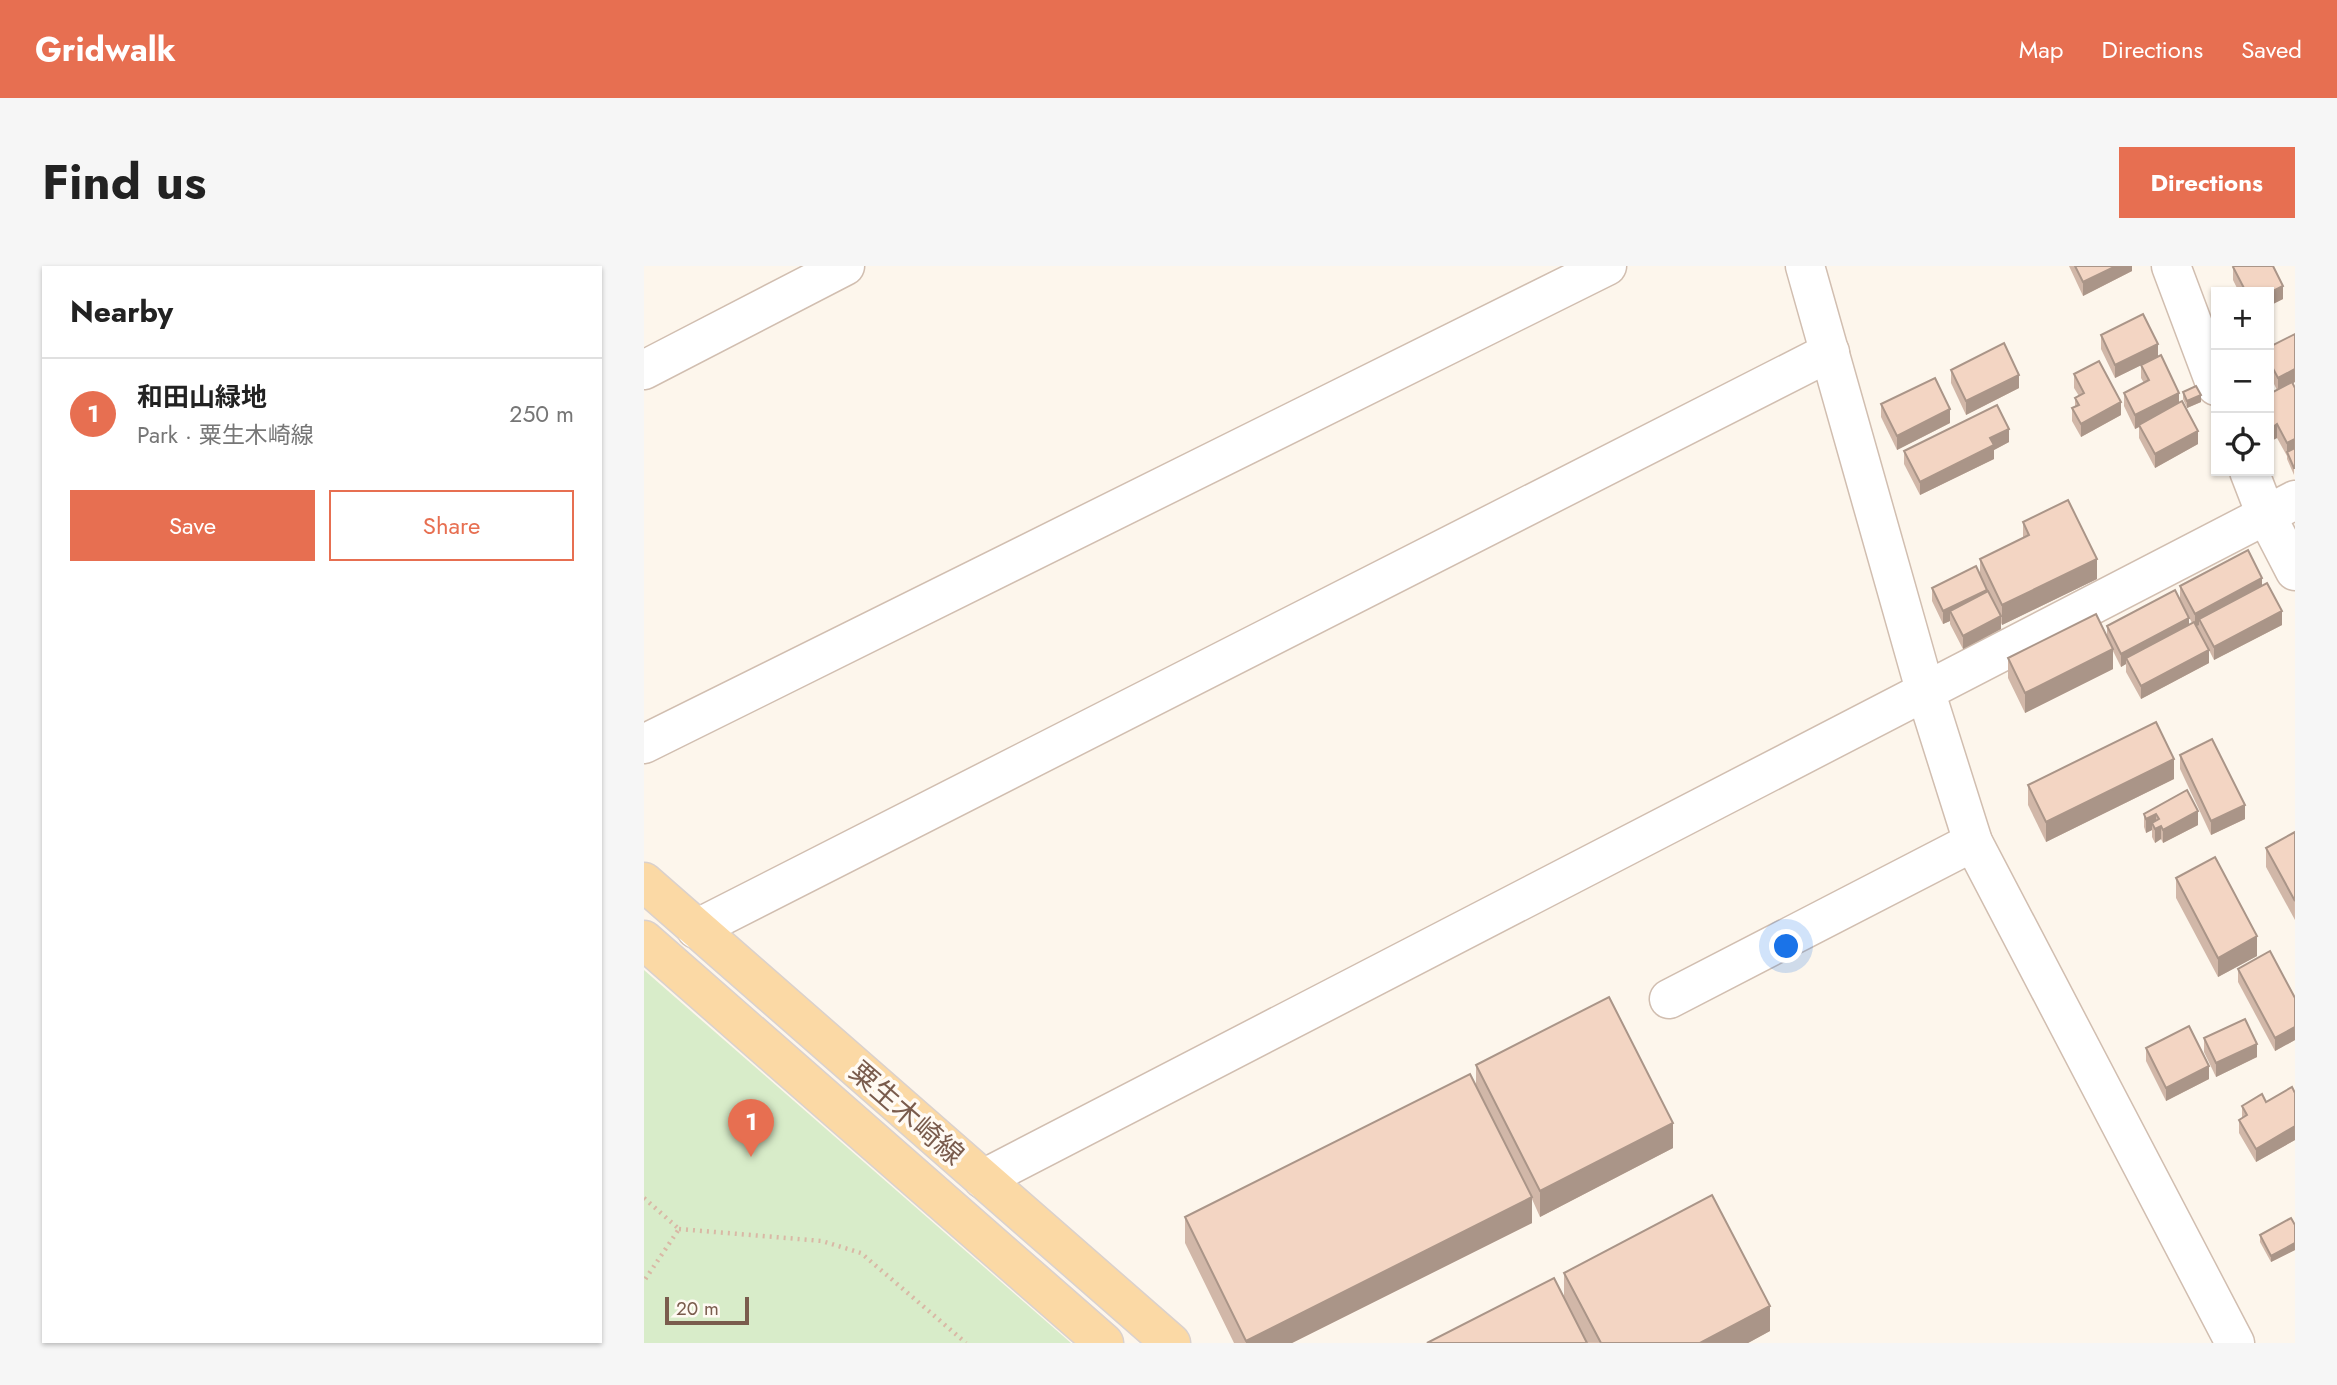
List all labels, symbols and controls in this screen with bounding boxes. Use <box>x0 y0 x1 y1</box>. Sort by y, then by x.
text: Gridwalk <box>35 26 176 73</box>
text: Map <box>2019 32 2064 67</box>
text: Directions <box>2102 32 2203 67</box>
text: Saved <box>2241 32 2302 67</box>
text: Find us <box>42 147 206 217</box>
button: Directions <box>2119 147 2295 218</box>
map controls <box>2211 287 2274 476</box>
button: + <box>2211 287 2274 350</box>
text: Nearby <box>70 290 173 333</box>
button: − <box>2211 350 2274 413</box>
text: 和田山緑地 <box>137 378 267 416</box>
text: 1 <box>87 397 99 431</box>
text: 250 m <box>509 397 574 431</box>
button: locate <box>2211 413 2274 476</box>
text: Park · 粟生木崎線 <box>137 418 314 452</box>
button: Save <box>70 490 315 561</box>
button: Share <box>329 490 574 561</box>
your location <box>1769 929 1803 963</box>
street label: 粟生木崎線 <box>840 1052 973 1175</box>
pin: 1 <box>728 1099 774 1157</box>
scale bar <box>665 1294 749 1326</box>
text: 20 m <box>676 1295 719 1322</box>

